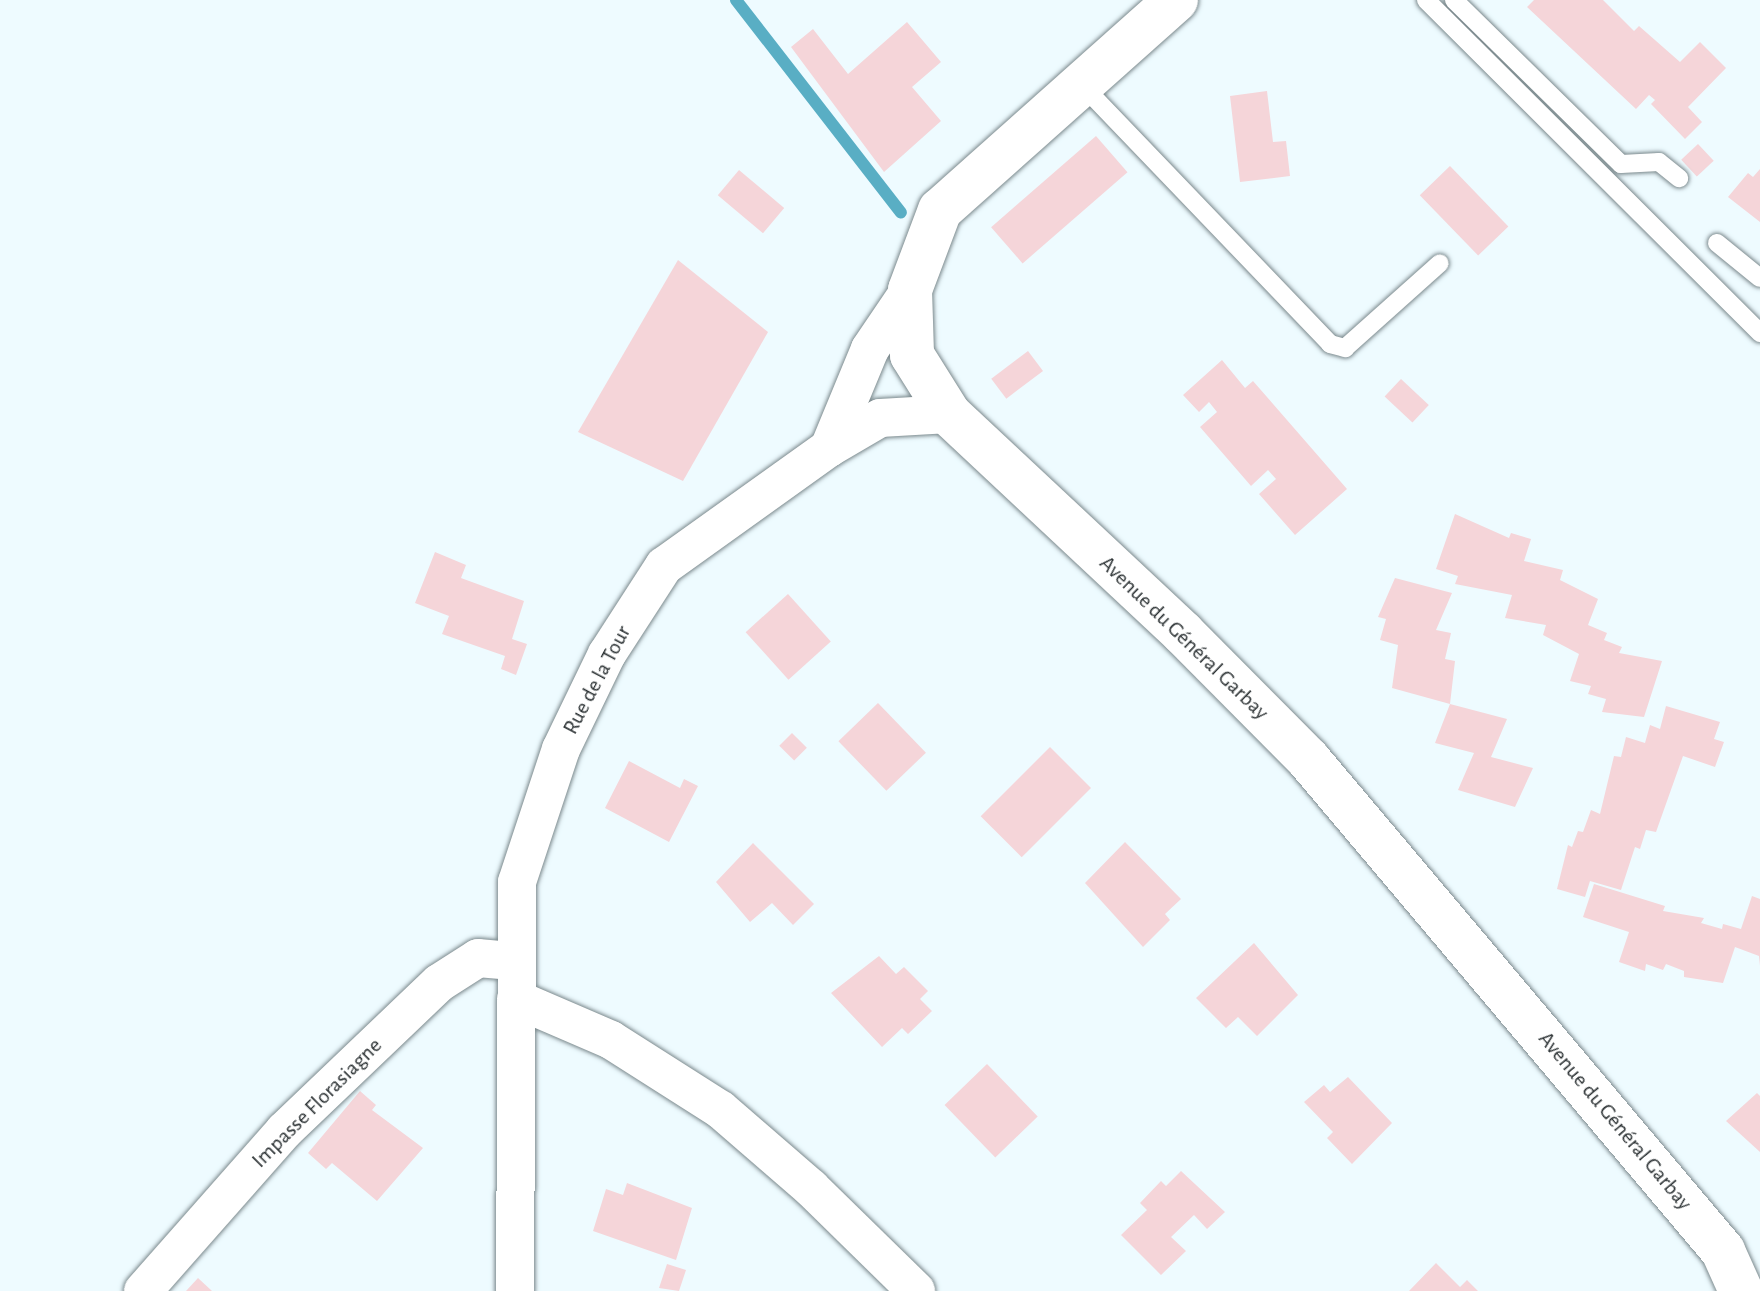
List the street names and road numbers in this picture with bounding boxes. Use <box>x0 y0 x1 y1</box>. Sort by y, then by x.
street label: Avenue du Général Garbay <box>1094 550 1274 726</box>
street label: Rue de la Tour <box>557 621 637 739</box>
street label: Avenue du Général Garbay <box>1533 1026 1697 1216</box>
street label: Impasse Florasiagne <box>246 1032 388 1174</box>

